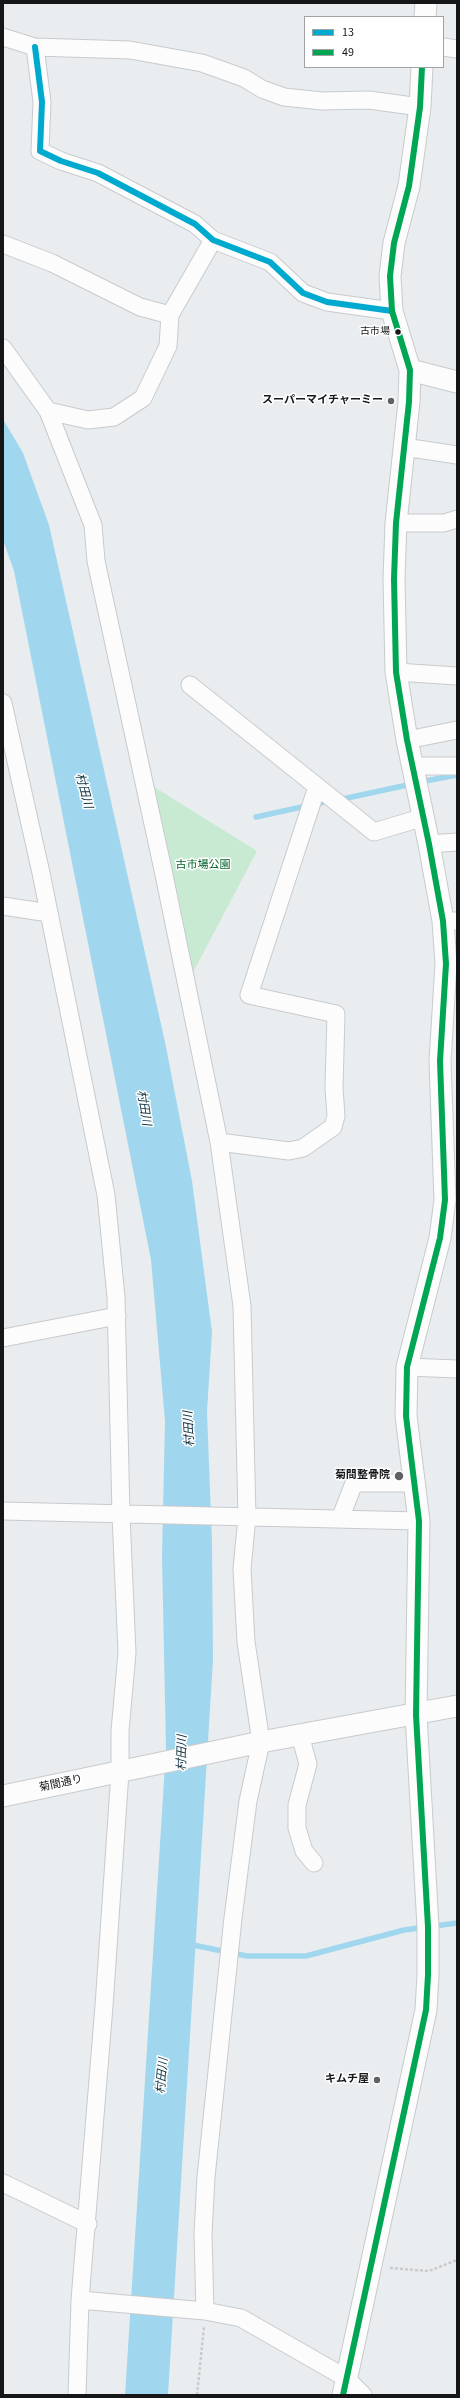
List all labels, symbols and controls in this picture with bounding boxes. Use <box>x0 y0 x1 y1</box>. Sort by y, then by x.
legend <box>304 16 444 68</box>
text: 13 <box>342 24 354 41</box>
text: 49 <box>342 44 354 61</box>
place label: 古市場 <box>360 326 390 338</box>
marker: 古市場 <box>393 327 403 337</box>
place label: スーパーマイチャーミー <box>262 394 383 408</box>
marker: スーパーマイチャーミー <box>386 396 396 406</box>
water label: 村田川 <box>71 772 95 810</box>
park label: 古市場公園 <box>176 859 230 873</box>
water label: 村田川 <box>133 1089 153 1127</box>
water label: 村田川 <box>182 1411 198 1447</box>
place label: 菊間整骨院 <box>335 1469 390 1483</box>
marker: 菊間整骨院 <box>393 1470 405 1482</box>
water label: 村田川 <box>175 1735 191 1771</box>
street label: 菊間通り <box>38 1773 84 1795</box>
water label: 村田川 <box>154 2057 172 2095</box>
place label: キムチ屋 <box>325 2073 369 2087</box>
marker: キムチ屋 <box>372 2075 382 2085</box>

